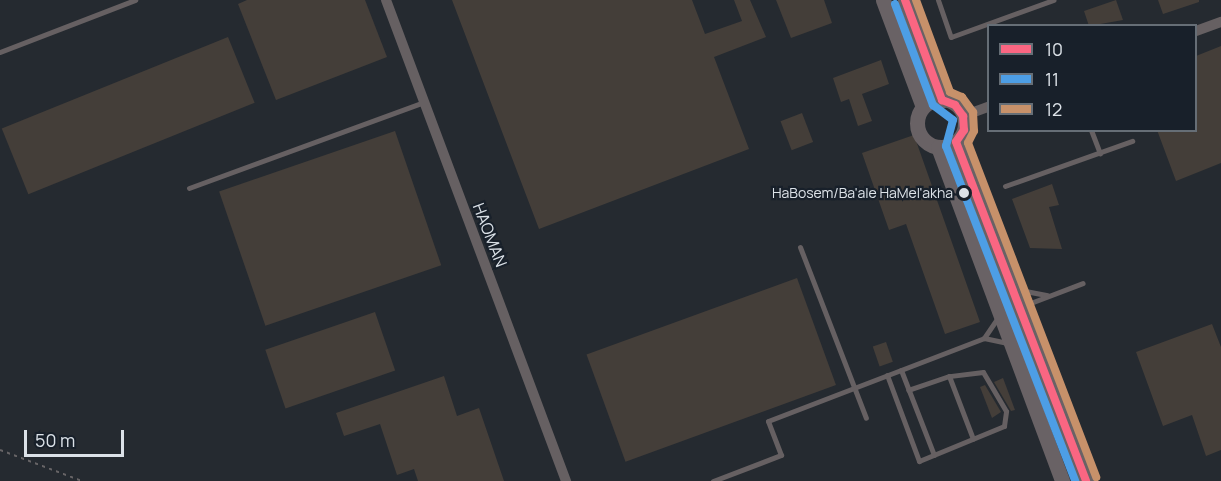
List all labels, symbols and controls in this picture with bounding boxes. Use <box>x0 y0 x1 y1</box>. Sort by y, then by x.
legend <box>987 24 1197 132</box>
text: 10 <box>1045 37 1063 61</box>
text: 11 <box>1045 67 1059 91</box>
text: 12 <box>1045 97 1062 121</box>
place label: HaBosem/Ba'ale HaMel'akha <box>772 185 953 201</box>
marker: HaBosem/Ba'ale HaMel'akha <box>958 187 970 199</box>
street label: HAOMAN <box>469 200 511 270</box>
scale bar <box>27 418 128 456</box>
text: 50 m <box>35 428 75 452</box>

